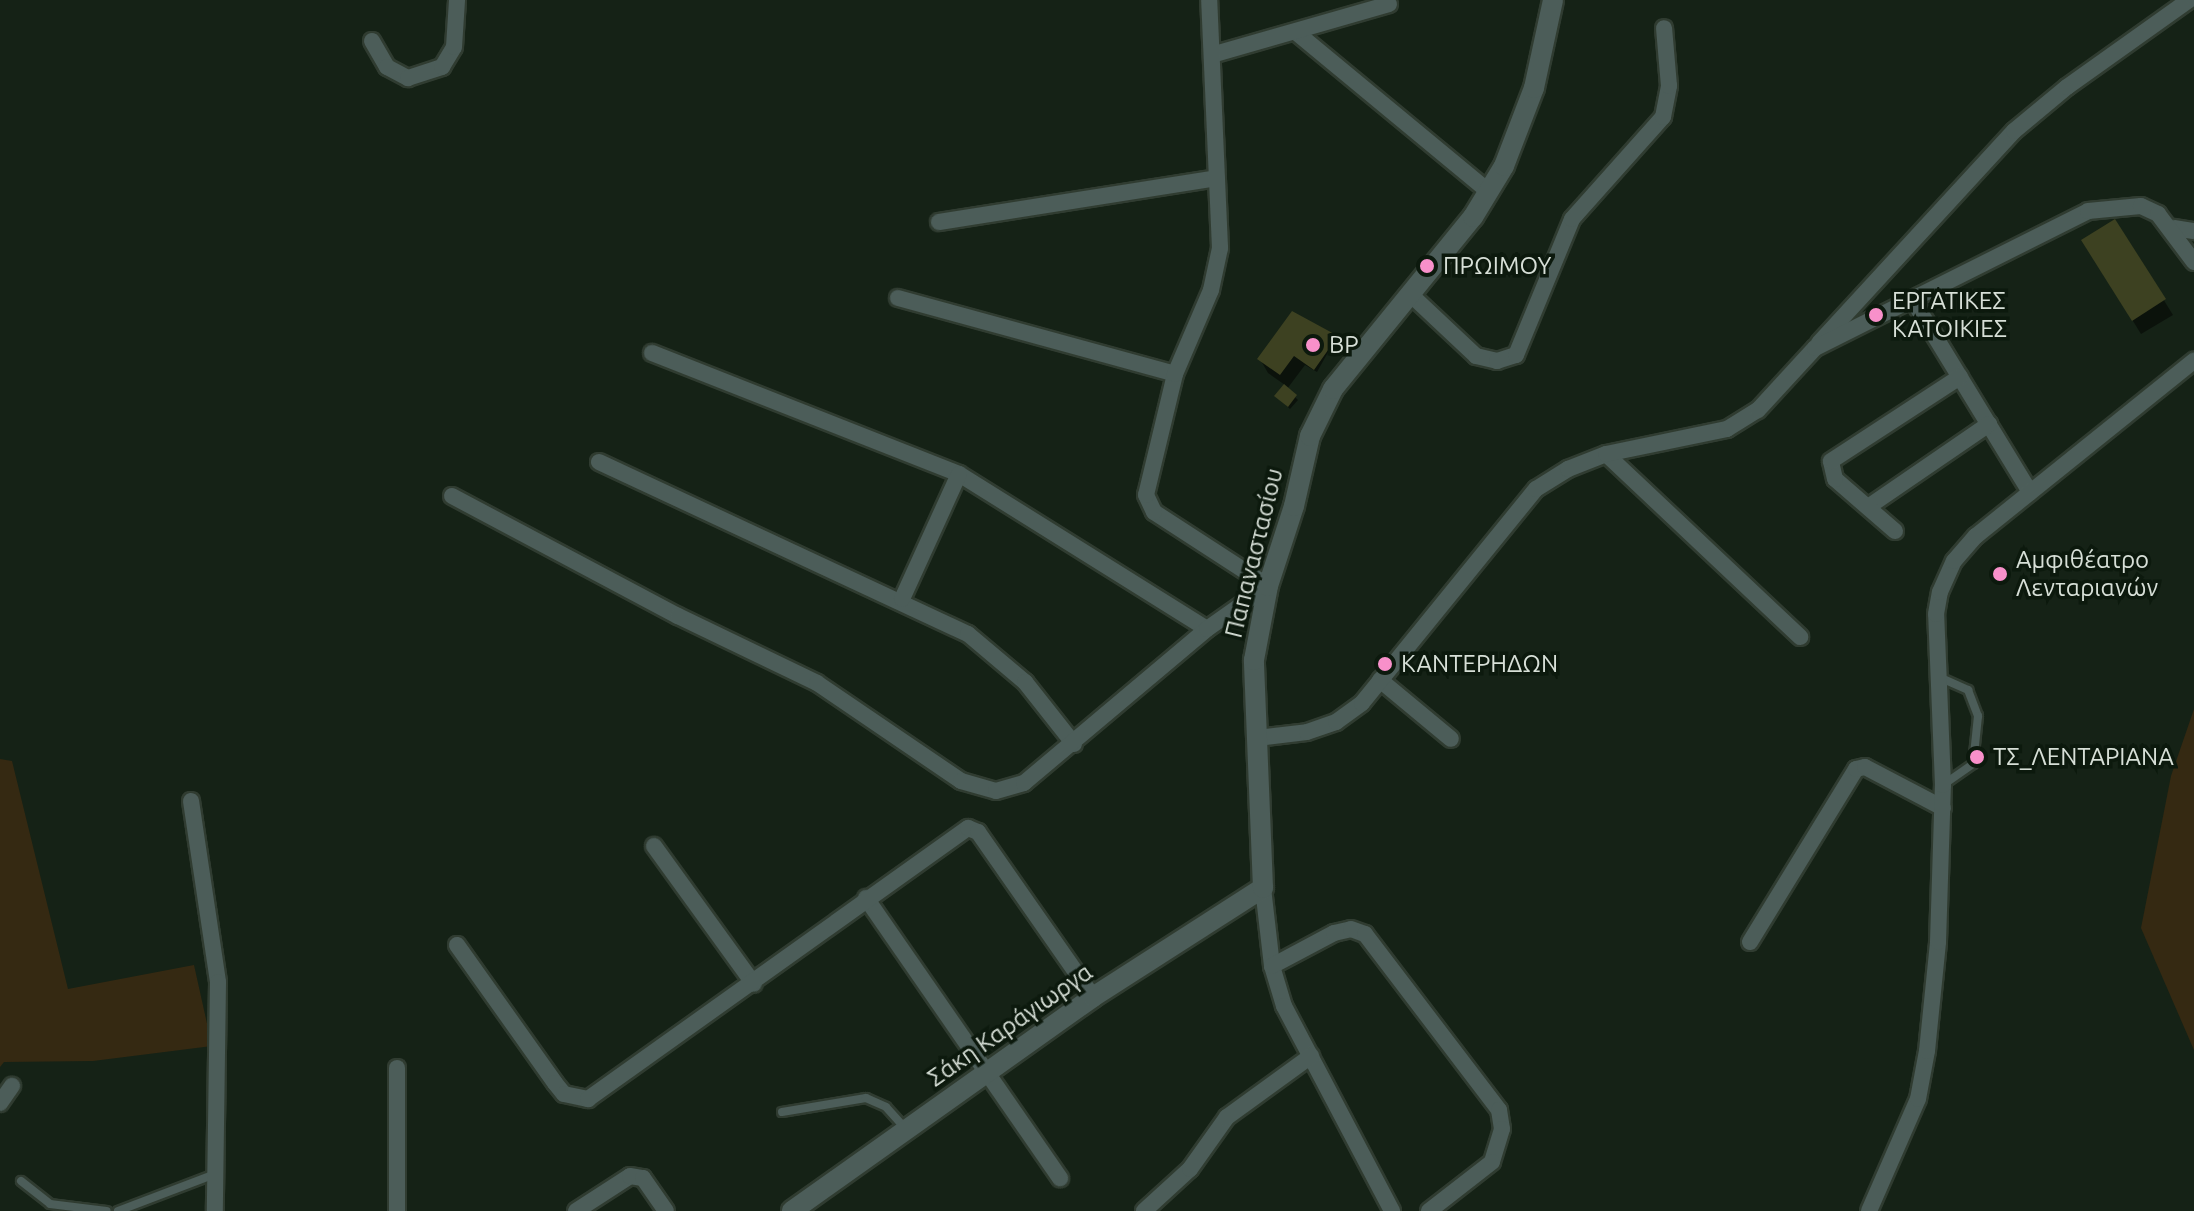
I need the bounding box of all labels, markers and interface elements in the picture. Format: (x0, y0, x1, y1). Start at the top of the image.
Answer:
place label: ΠΡΩΙΜΟΥ (1443, 252, 1551, 280)
marker: ΠΡΩΙΜΟΥ (1418, 257, 1436, 275)
place label: ΕΡΓΑΤΙΚΕΣ ΚΑΤΟΙΚΙΕΣ (1892, 287, 2007, 343)
marker: ΕΡΓΑΤΙΚΕΣ ΚΑΤΟΙΚΙΕΣ (1867, 306, 1885, 324)
place label: BP (1329, 331, 1359, 359)
marker: BP (1304, 336, 1322, 354)
street label: Παπαναστασίου (1219, 465, 1289, 641)
place label: Αμφιθέατρο Λενταριανών (2016, 546, 2158, 602)
marker: Αμφιθέατρο Λενταριανών (1991, 565, 2009, 583)
place label: ΚΑΝΤΕΡΗΔΩΝ (1401, 650, 1558, 678)
marker: ΚΑΝΤΕΡΗΔΩΝ (1376, 655, 1394, 673)
place label: ΤΣ_ΛΕΝΤΑΡΙΑΝΑ (1993, 743, 2174, 771)
marker: ΤΣ_ΛΕΝΤΑΡΙΑΝΑ (1968, 748, 1986, 766)
street label: Σάκη Καράγιωργα (922, 957, 1098, 1093)

